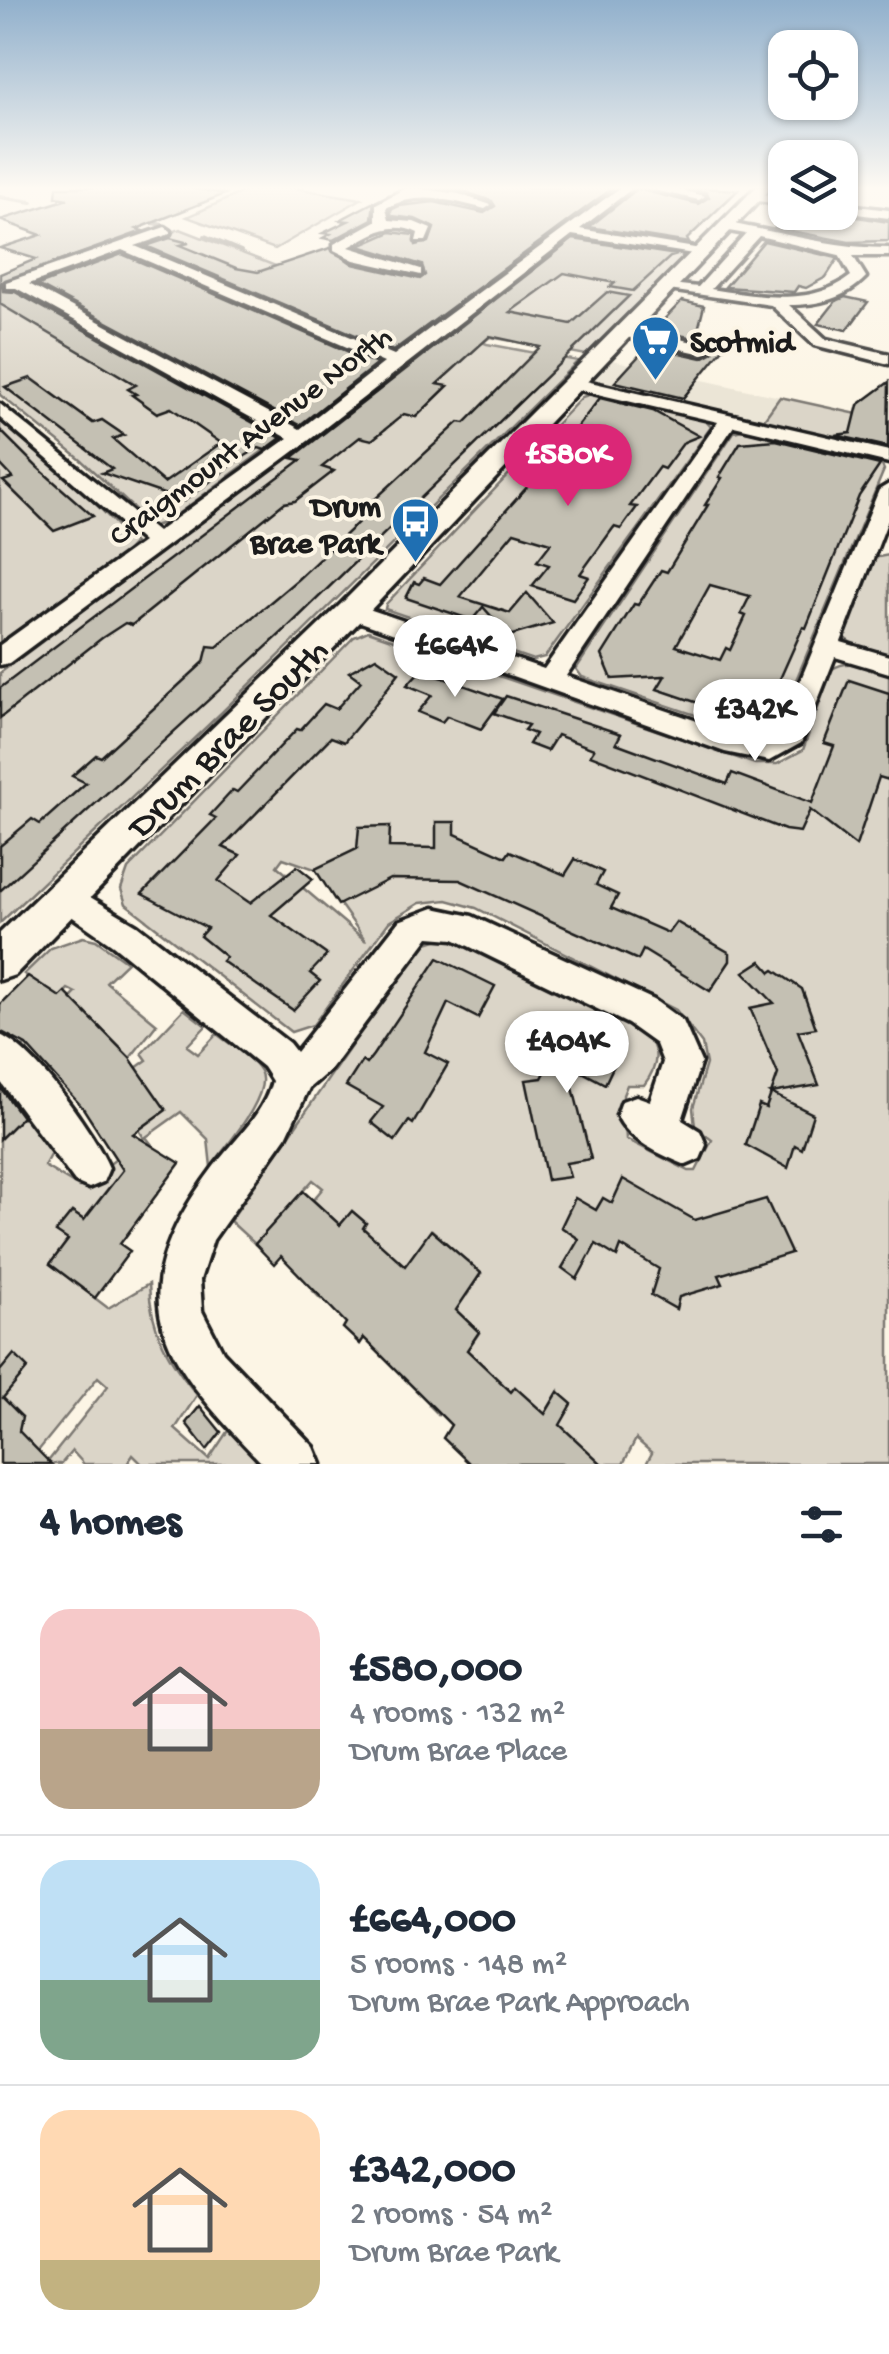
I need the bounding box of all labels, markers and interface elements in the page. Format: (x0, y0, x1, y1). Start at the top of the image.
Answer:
map controls (768, 30, 858, 230)
button: locate (768, 30, 858, 120)
button: layers (768, 140, 858, 230)
supermarket icon: Scotmid (629, 314, 681, 382)
street label: Craigmount Avenue North (103, 319, 401, 557)
place label: Scotmid (690, 326, 797, 364)
pin: £580K (498, 424, 638, 509)
text: £580K (526, 437, 610, 475)
place label: Drum Brae Park (249, 490, 385, 565)
bus stop icon: Drum Brae Park (390, 496, 442, 564)
pin: £664K (385, 615, 525, 700)
text: £664K (415, 628, 495, 666)
street label: Drum Brae South (119, 631, 340, 852)
pin: £342K (685, 679, 825, 764)
text: £342K (715, 692, 795, 730)
pin: £404K (497, 1011, 637, 1096)
text: £404K (527, 1024, 607, 1062)
icon: filters (794, 1497, 849, 1552)
text: 4 homes (40, 1500, 181, 1549)
text: £580,000 (350, 1647, 522, 1696)
icon: home (120, 1649, 240, 1769)
text: 4 rooms · 132 m² (350, 1696, 565, 1734)
text: Drum Brae Place (350, 1734, 567, 1772)
text: £664,000 (350, 1898, 516, 1947)
icon: home (120, 1900, 240, 2020)
text: 5 rooms · 148 m² (350, 1947, 567, 1985)
text: Drum Brae Park Approach (350, 1985, 690, 2023)
text: £342,000 (350, 2148, 516, 2197)
icon: home (120, 2150, 240, 2270)
text: 2 rooms · 54 m² (350, 2197, 552, 2235)
text: Drum Brae Park (350, 2235, 558, 2273)

